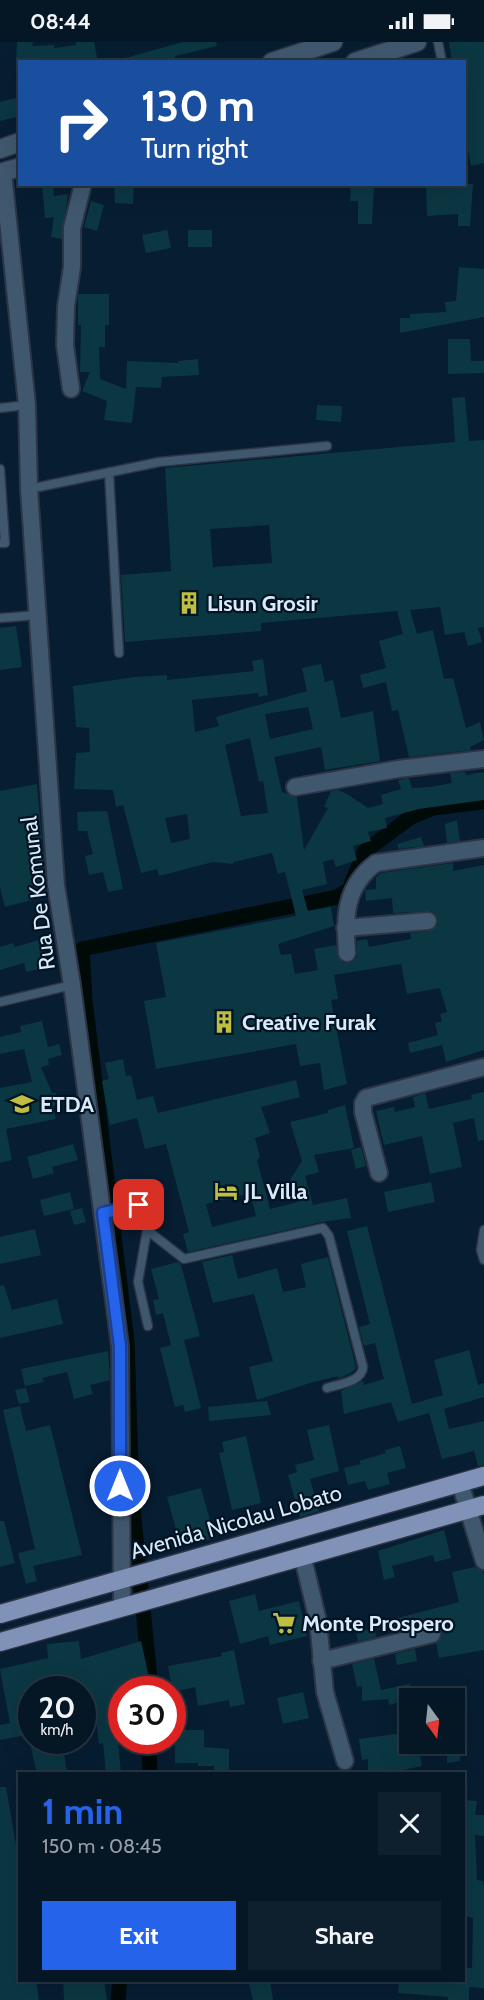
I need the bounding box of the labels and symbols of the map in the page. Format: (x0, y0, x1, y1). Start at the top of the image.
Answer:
building icon: Lisun Grosir (176, 590, 202, 616)
place label: Lisun Grosir (207, 590, 318, 617)
street label: Rua De Komunal (15, 814, 61, 971)
building icon: Creative Furak (211, 1009, 237, 1035)
place label: Creative Furak (242, 1009, 377, 1036)
school or university icon: ETDA (9, 1091, 35, 1117)
place label: ETDA (40, 1091, 94, 1118)
hotel icon: JL Villa (213, 1178, 239, 1204)
place label: JL Villa (243, 1178, 308, 1205)
pin (113, 1179, 164, 1230)
position arrow (88, 1454, 152, 1518)
street label: Avenida Nicolau Lobato (127, 1479, 345, 1565)
supermarket icon: Monte Prospero (271, 1610, 297, 1636)
place label: Monte Prospero (302, 1610, 454, 1637)
speed limit sign: 30 (108, 1676, 186, 1754)
north arrow (399, 1688, 465, 1754)

